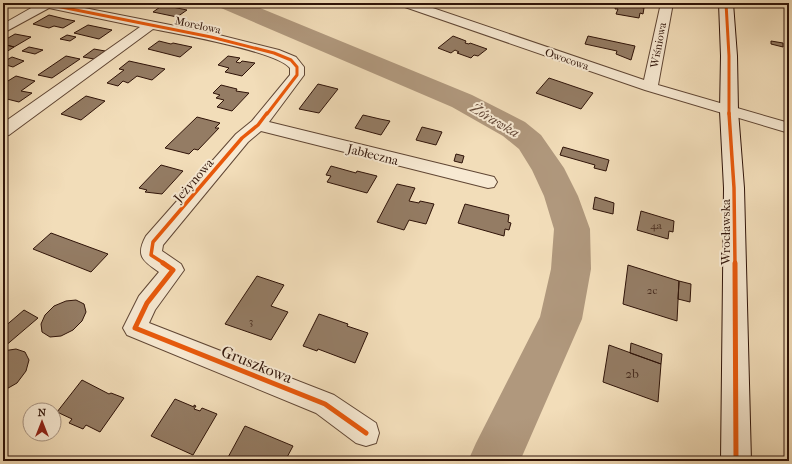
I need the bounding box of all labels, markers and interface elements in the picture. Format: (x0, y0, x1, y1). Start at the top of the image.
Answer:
street label: Morelowa (174, 14, 223, 37)
street label: Wiśniowa (648, 20, 669, 70)
street label: Owocowa (543, 46, 591, 73)
water label: Żórawka (466, 98, 523, 142)
street label: Jabłeczna (345, 141, 401, 168)
street label: Jeżynowa (170, 155, 217, 206)
street label: Wrocławska (718, 198, 733, 266)
house number: 4a (650, 219, 663, 232)
house number: 2c (647, 284, 657, 297)
house number: 3 (249, 315, 253, 328)
street label: Gruszkowa (218, 342, 296, 388)
house number: 2b (625, 366, 639, 381)
north arrow (22, 402, 62, 442)
text: N (38, 406, 47, 419)

